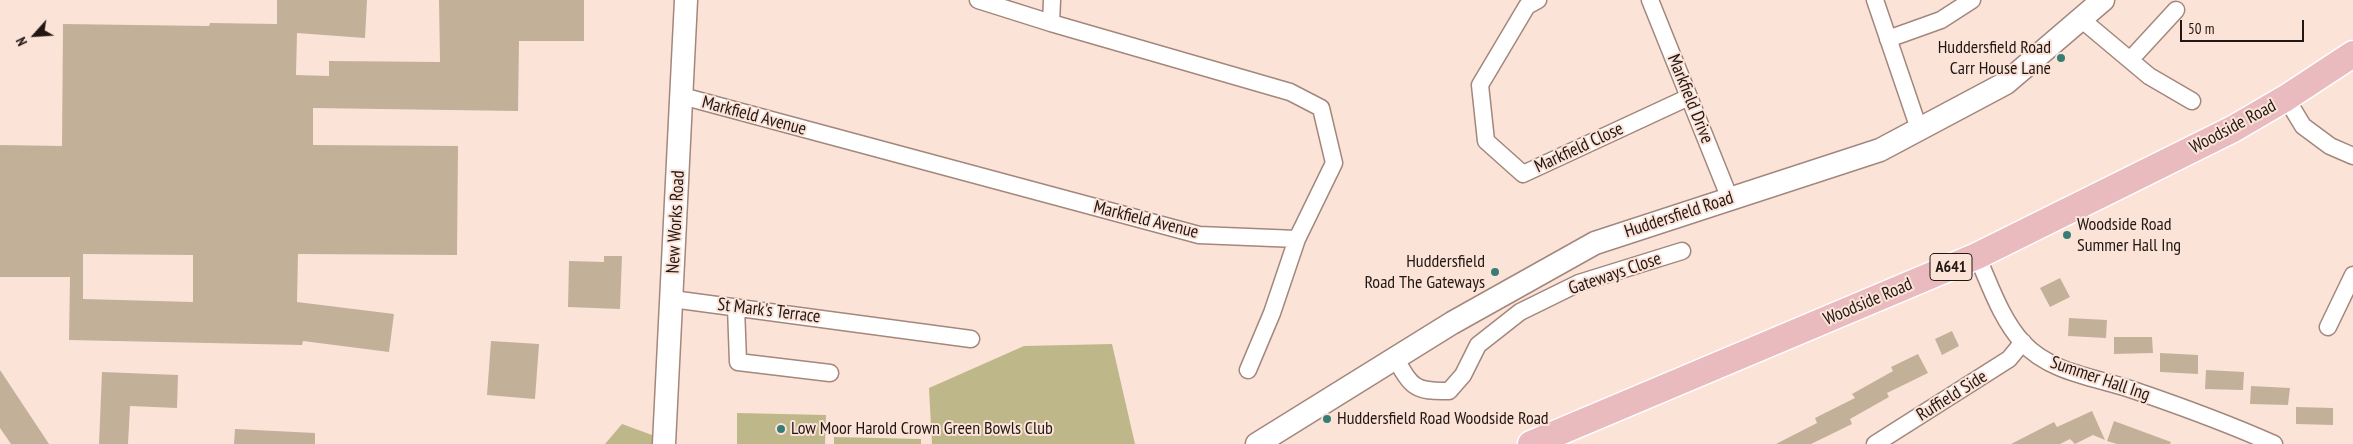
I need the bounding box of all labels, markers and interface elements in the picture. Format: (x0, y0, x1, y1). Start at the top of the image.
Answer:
north arrow (10, 10, 60, 60)
scale bar (2183, 10, 2307, 42)
text: 50 m (2188, 19, 2214, 38)
text: N (12, 34, 31, 49)
place label: Huddersfield Road Carr House Lane (1938, 37, 2051, 80)
street label: Markfield Drive (1662, 51, 1718, 147)
marker: Huddersfield Road Carr House Lane (2055, 52, 2067, 64)
street label: Markfield Avenue (699, 92, 809, 140)
street label: Woodside Road (2186, 95, 2280, 159)
street label: Markfield Close (1531, 118, 1627, 178)
street label: New Works Road (663, 170, 689, 274)
street label: Huddersfield Road (1622, 187, 1736, 243)
street label: Markfield Avenue (1091, 197, 1201, 243)
place label: Woodside Road Summer Hall Ing (2077, 214, 2181, 256)
marker: Woodside Road Summer Hall Ing (2061, 229, 2073, 241)
street label: Gateways Close (1566, 248, 1664, 300)
place label: Huddersfield Road The Gateways (1364, 251, 1485, 294)
road number: A641 (1930, 253, 1972, 280)
marker: Huddersfield Road The Gateways (1489, 266, 1501, 278)
street label: Woodside Road (1820, 274, 1916, 330)
street label: St Mark's Terrace (716, 294, 822, 328)
street label: Summer Hall Ing (2047, 352, 2153, 406)
street label: Ruffield Side (1913, 366, 1991, 426)
place label: Huddersfield Road Woodside Road (1337, 408, 1549, 430)
marker: Huddersfield Road Woodside Road (1321, 413, 1333, 425)
place label: Low Moor Harold Crown Green Bowls Club (791, 418, 1053, 440)
marker: Low Moor Harold Crown Green Bowls Club (775, 423, 787, 435)

